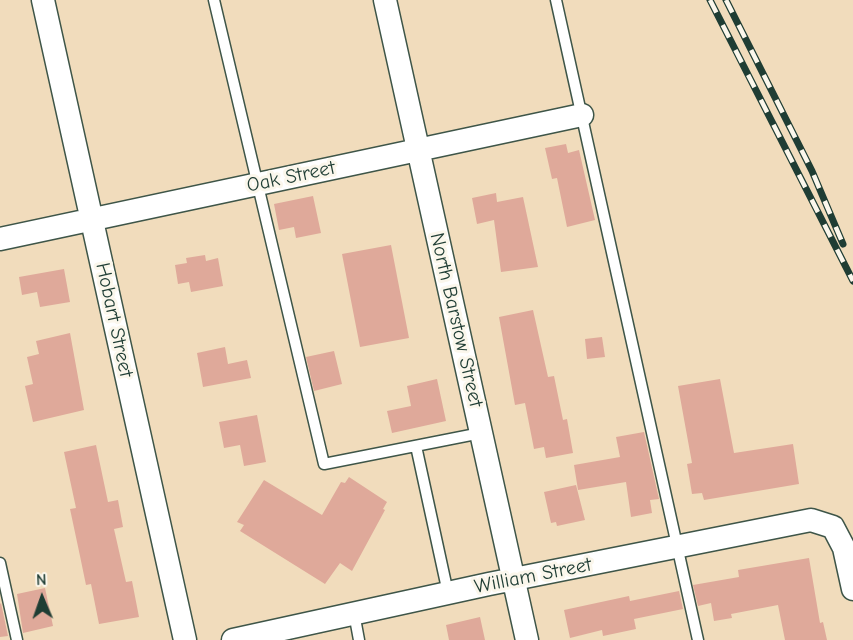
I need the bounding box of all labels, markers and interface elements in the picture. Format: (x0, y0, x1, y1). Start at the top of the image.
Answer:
street label: Oak Street (245, 156, 337, 198)
street label: North Barstow Street (424, 231, 488, 409)
street label: Hobart Street (90, 261, 138, 379)
street label: William Street (472, 553, 594, 599)
north arrow (12, 568, 72, 628)
text: N (36, 571, 47, 589)

